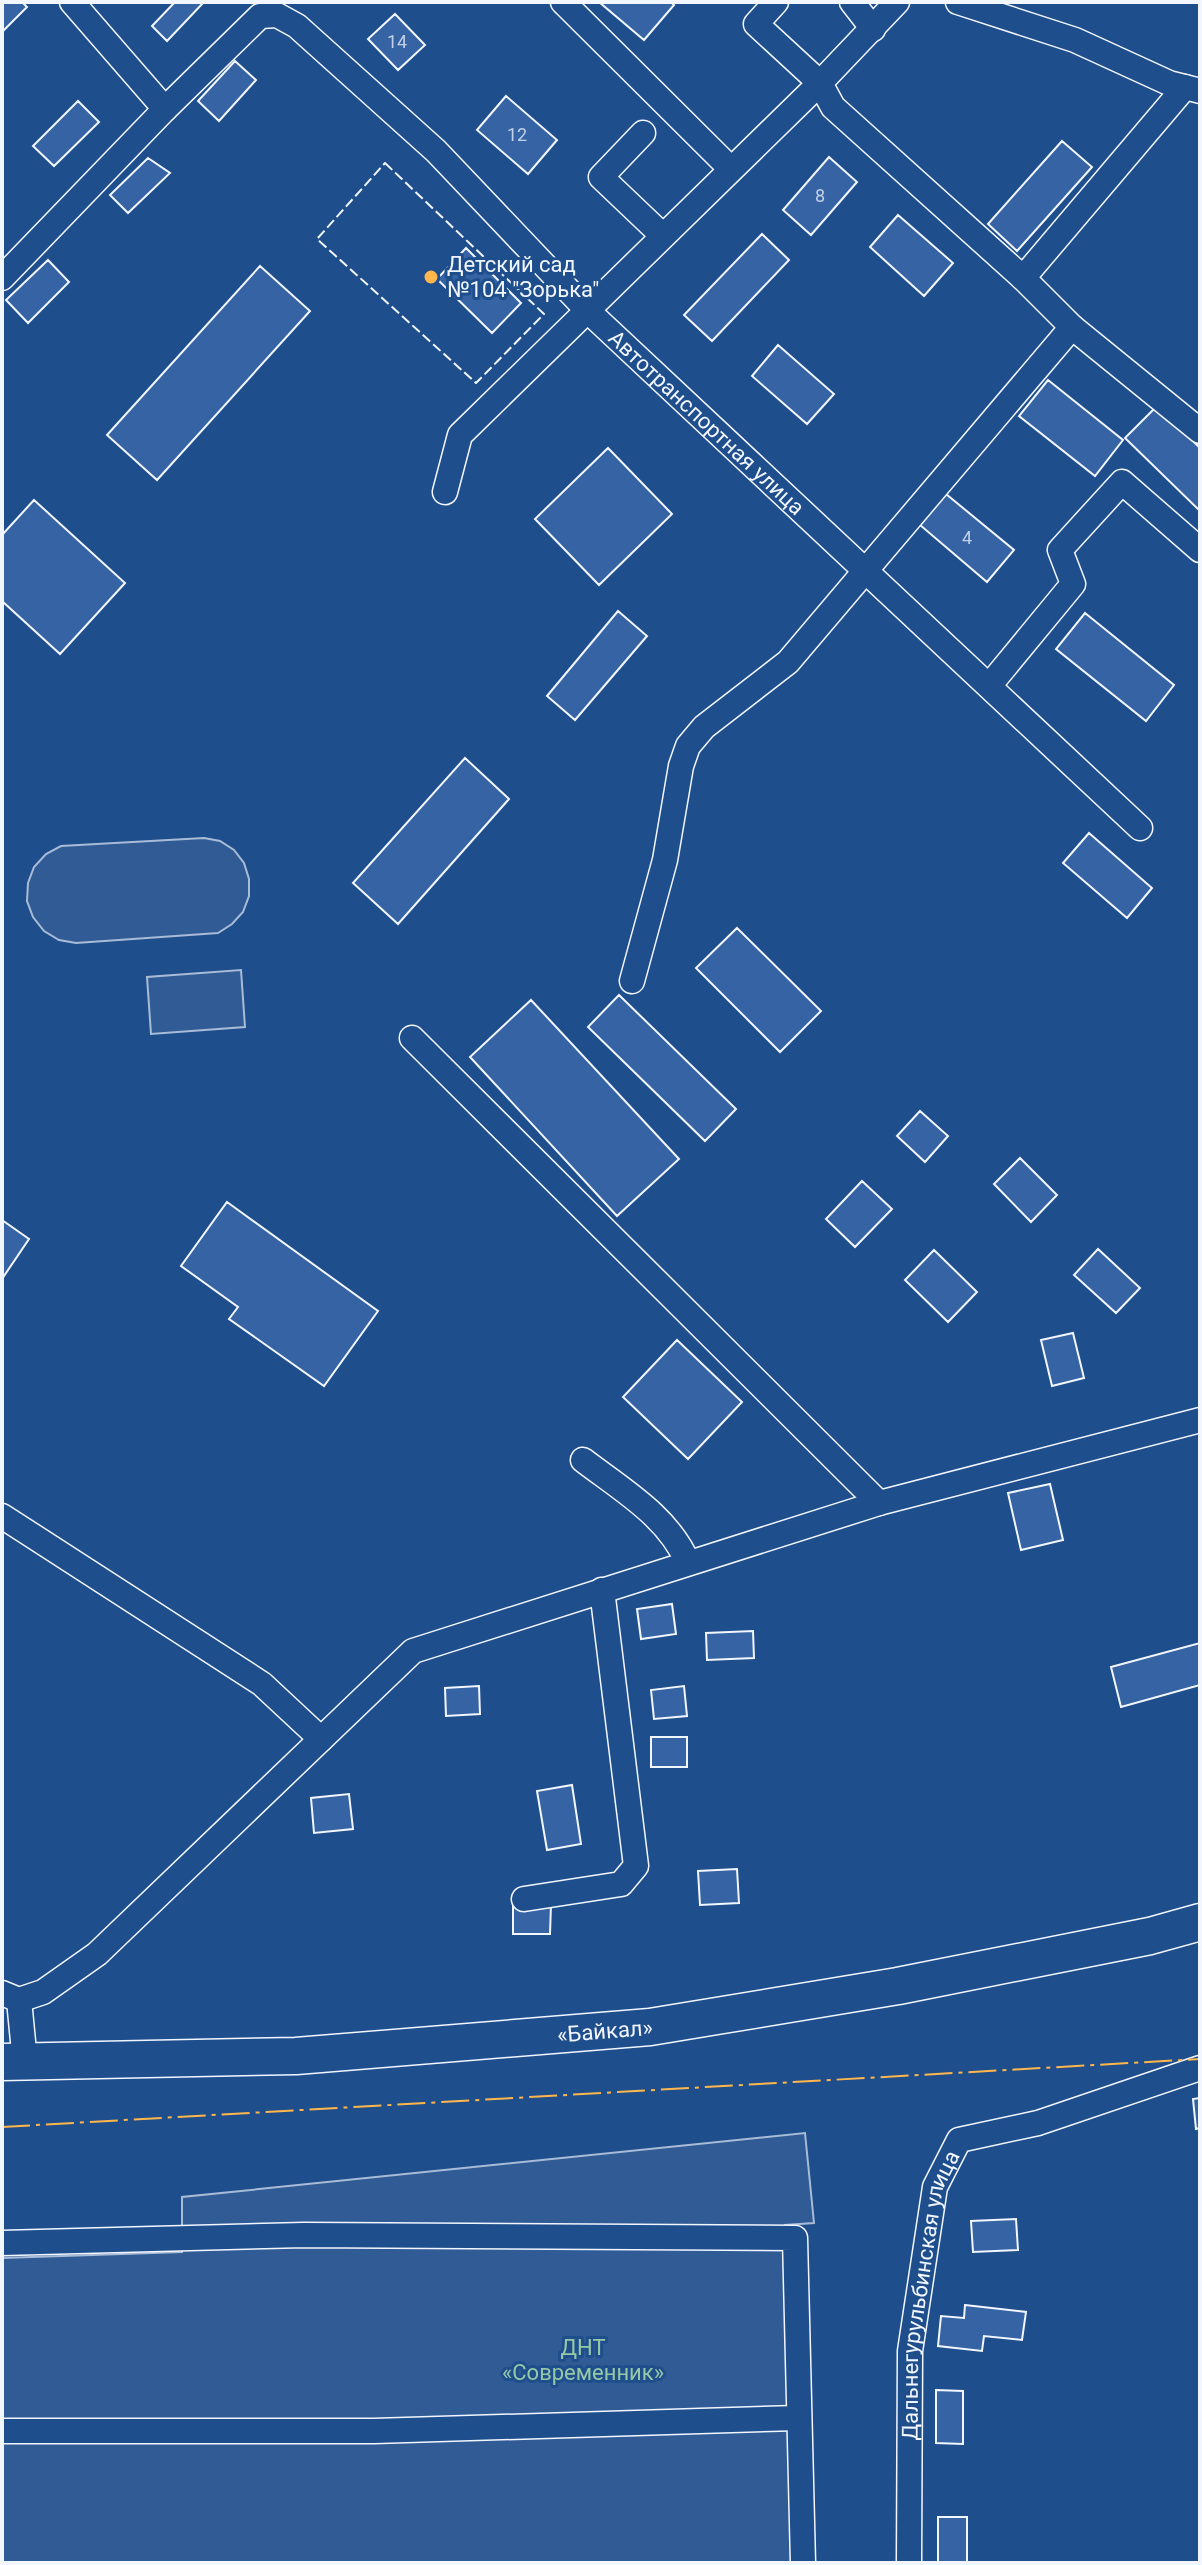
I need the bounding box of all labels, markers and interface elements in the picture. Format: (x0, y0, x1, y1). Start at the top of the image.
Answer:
house number: 14 (387, 31, 407, 52)
house number: 12 (507, 124, 527, 145)
house number: 8 (815, 185, 825, 206)
place label: Детский сад №104 "Зорька" (447, 252, 599, 302)
marker: Детский сад №104 "Зорька" (422, 268, 440, 286)
street label: Автотранспортная улица (604, 325, 809, 520)
house number: 4 (962, 527, 972, 548)
street label: «Байкал» (556, 2015, 654, 2048)
street label: Дальнегурульбинская улица (898, 2146, 965, 2440)
park label: ДНТ «Современник» (502, 2335, 664, 2385)

